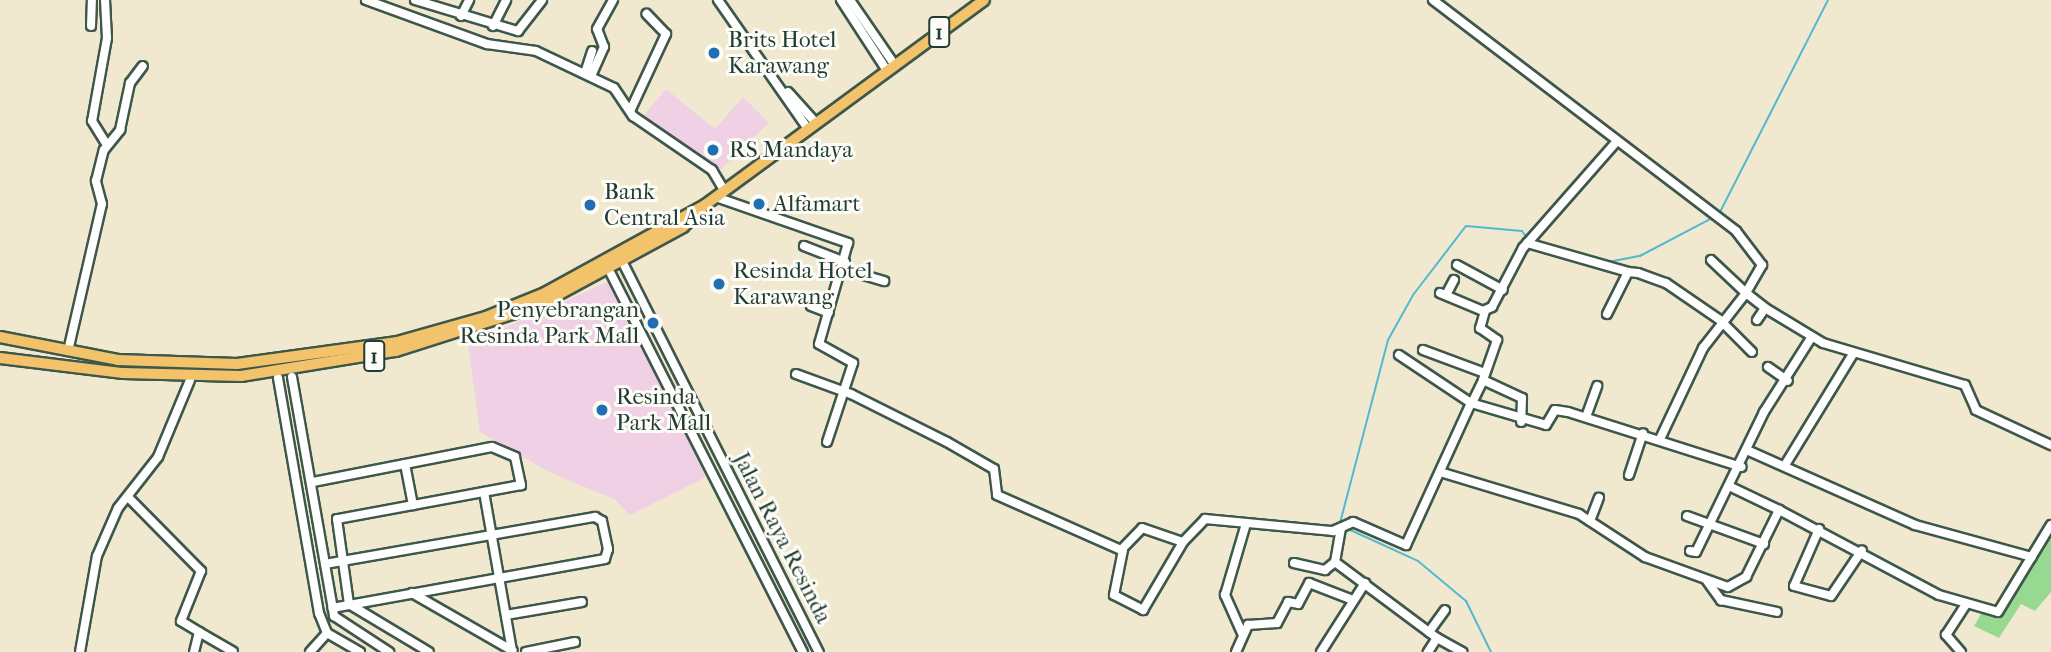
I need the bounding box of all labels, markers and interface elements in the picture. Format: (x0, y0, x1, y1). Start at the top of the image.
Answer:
road number: 1 (927, 14, 951, 50)
place label: Brits Hotel Karawang (728, 26, 836, 80)
marker: Brits Hotel Karawang (706, 45, 722, 61)
place label: RS Mandaya (729, 136, 853, 164)
marker: RS Mandaya (703, 140, 723, 160)
place label: Bank Central Asia (604, 178, 725, 232)
place label: Alfamart (773, 190, 860, 218)
marker: Alfamart (751, 196, 767, 212)
marker: Bank Central Asia (582, 197, 598, 213)
place label: Resinda Hotel Karawang (733, 257, 873, 311)
marker: Resinda Hotel Karawang (711, 276, 727, 292)
place label: Penyebrangan Resinda Park Mall (460, 296, 639, 350)
marker: Penyebrangan Resinda Park Mall (645, 315, 661, 331)
road number: 1 (362, 338, 386, 374)
place label: Resinda Park Mall (616, 383, 711, 437)
marker: Resinda Park Mall (594, 402, 610, 418)
street label: Jalan Raya Resinda (727, 448, 837, 628)

